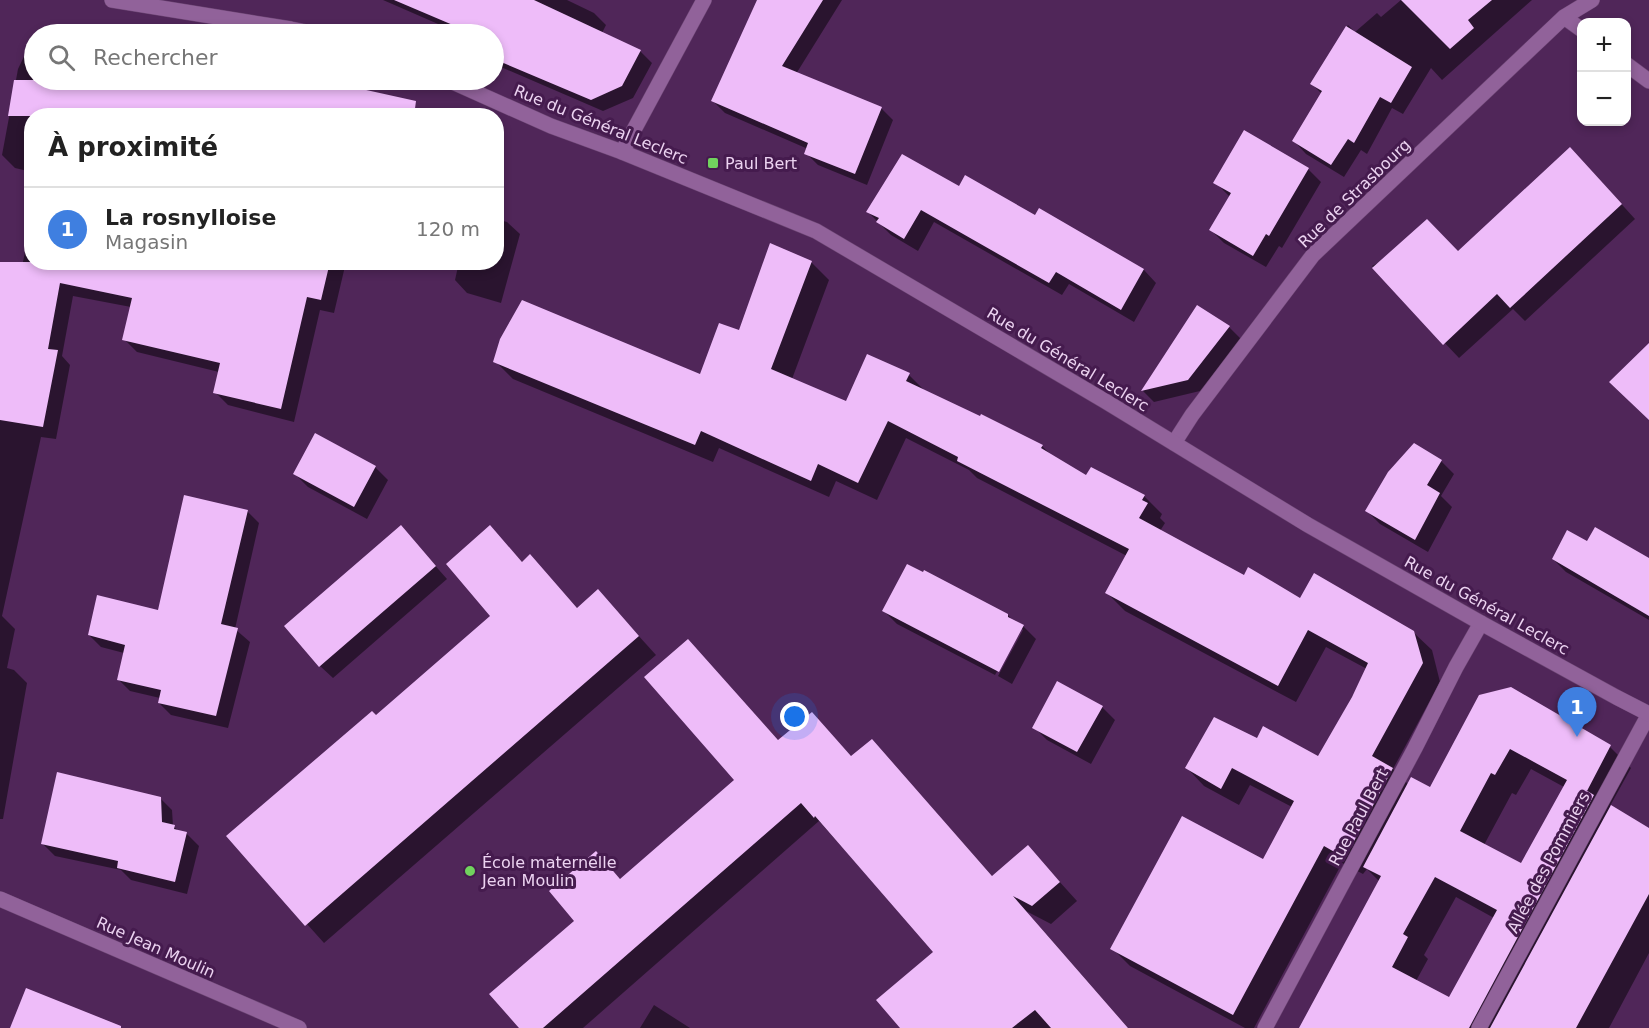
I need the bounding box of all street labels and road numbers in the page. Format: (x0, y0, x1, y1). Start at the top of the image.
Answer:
street label: Rue du Général Leclerc (511, 81, 690, 168)
street label: Rue de Strasbourg (1294, 135, 1414, 252)
street label: Rue du Général Leclerc (983, 303, 1152, 415)
street label: Rue du Général Leclerc (1401, 552, 1573, 659)
street label: Rue Paul Bert (1325, 765, 1392, 869)
street label: Allée des Pommiers (1503, 788, 1594, 936)
street label: Rue Jean Moulin (94, 913, 218, 982)

